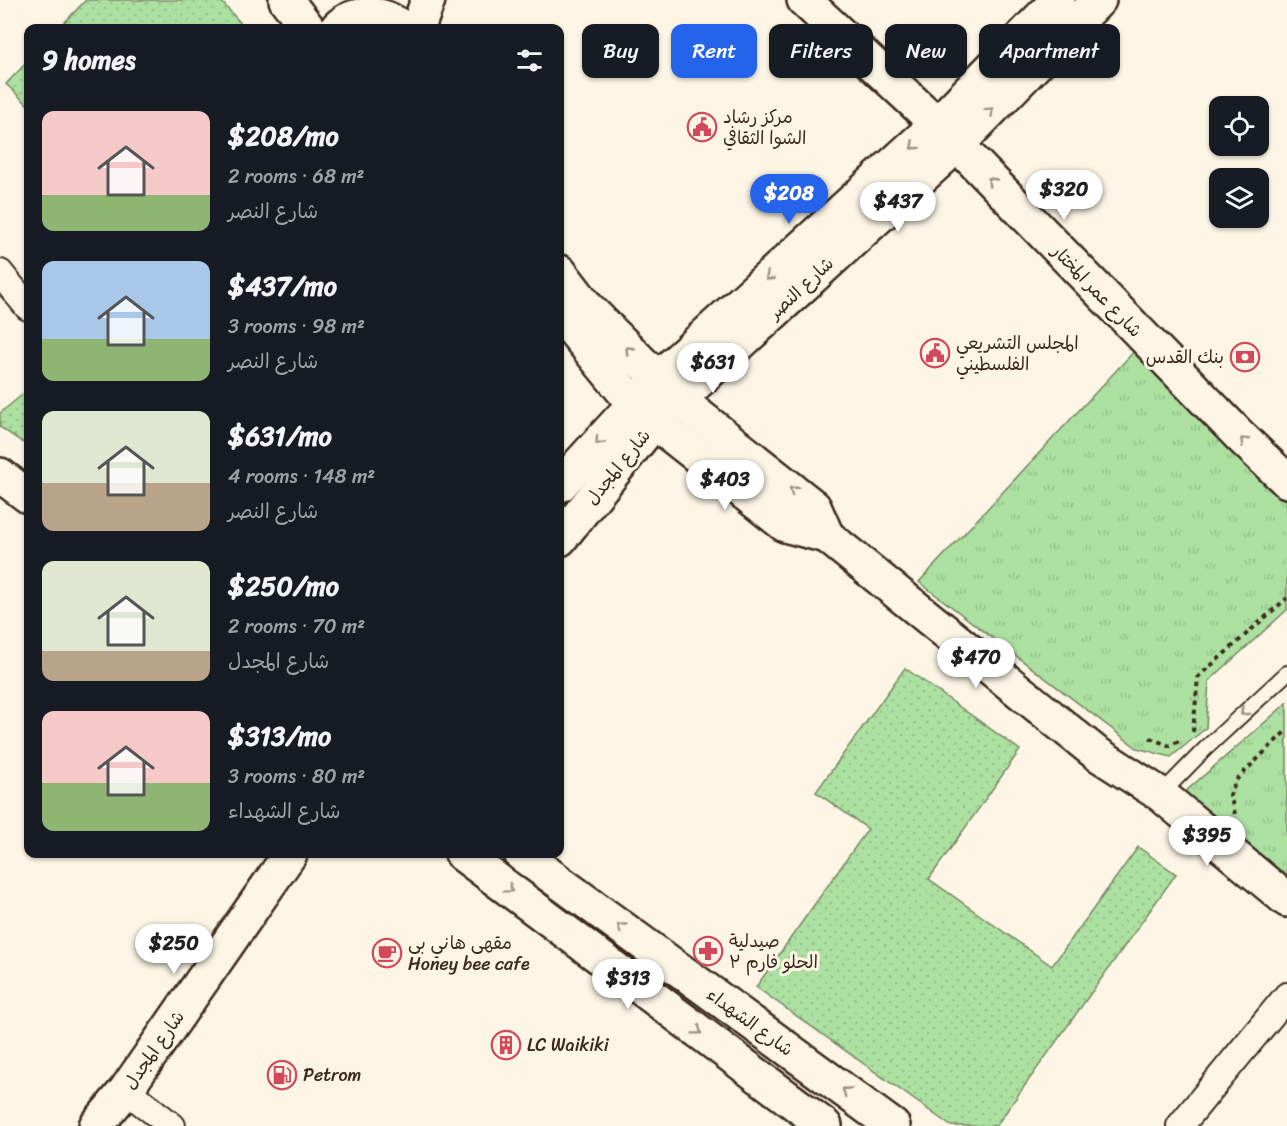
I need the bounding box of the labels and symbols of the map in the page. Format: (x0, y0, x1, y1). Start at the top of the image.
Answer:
place label: مركز رشاد الشوا الثقافي (723, 101, 806, 154)
one-way arrow (982, 108, 993, 119)
public building icon: مركز رشاد الشوا الثقافي (686, 111, 718, 143)
one-way arrow (910, 139, 920, 150)
pin: $320 (1028, 170, 1100, 221)
pin: $208 (753, 174, 825, 225)
one-way arrow (987, 178, 998, 189)
pin: $437 (862, 182, 934, 233)
street label: شارع عمر المختار (1042, 235, 1150, 345)
street label: شارع النصر (759, 249, 842, 329)
one-way arrow (765, 270, 776, 281)
place label: المجلس التشريعي الفلسطيني (956, 327, 1079, 380)
public building icon: المجلس التشريعي الفلسطيني (919, 337, 951, 369)
place label: بنك القدس (1146, 341, 1224, 373)
bank icon: بنك القدس (1229, 341, 1261, 373)
pin: $631 (677, 343, 749, 394)
one-way arrow (625, 346, 636, 357)
street label: شارع المجدل (577, 422, 659, 512)
one-way arrow (595, 435, 606, 445)
one-way arrow (1241, 437, 1251, 448)
pin: $403 (689, 460, 761, 511)
one-way arrow (788, 487, 799, 498)
pin: $470 (940, 638, 1012, 689)
one-way arrow (1240, 705, 1251, 716)
pin: $395 (1171, 816, 1243, 867)
one-way arrow (502, 881, 513, 892)
one-way arrow (616, 923, 627, 934)
pin: $250 (138, 924, 210, 975)
place label: صيدلية الحلو فارم ٣ (729, 925, 818, 978)
place label: مقهى هاني بي Honey bee cafe (408, 927, 530, 980)
pharmacy icon: صيدلية الحلو فارم ٣ (692, 935, 724, 967)
cafe icon: مقهى هاني بي Honey bee cafe (371, 937, 403, 969)
pin: $313 (592, 959, 664, 1010)
street label: شارع الشهداء (700, 979, 800, 1065)
street label: شارع المجدل (115, 1004, 193, 1096)
one-way arrow (692, 1024, 703, 1035)
building icon: LC Waikiki (490, 1029, 522, 1061)
place label: LC Waikiki (527, 1029, 610, 1061)
fuel station icon: Petrom (266, 1059, 298, 1091)
place label: Petrom (303, 1059, 362, 1091)
one-way arrow (841, 1088, 852, 1099)

